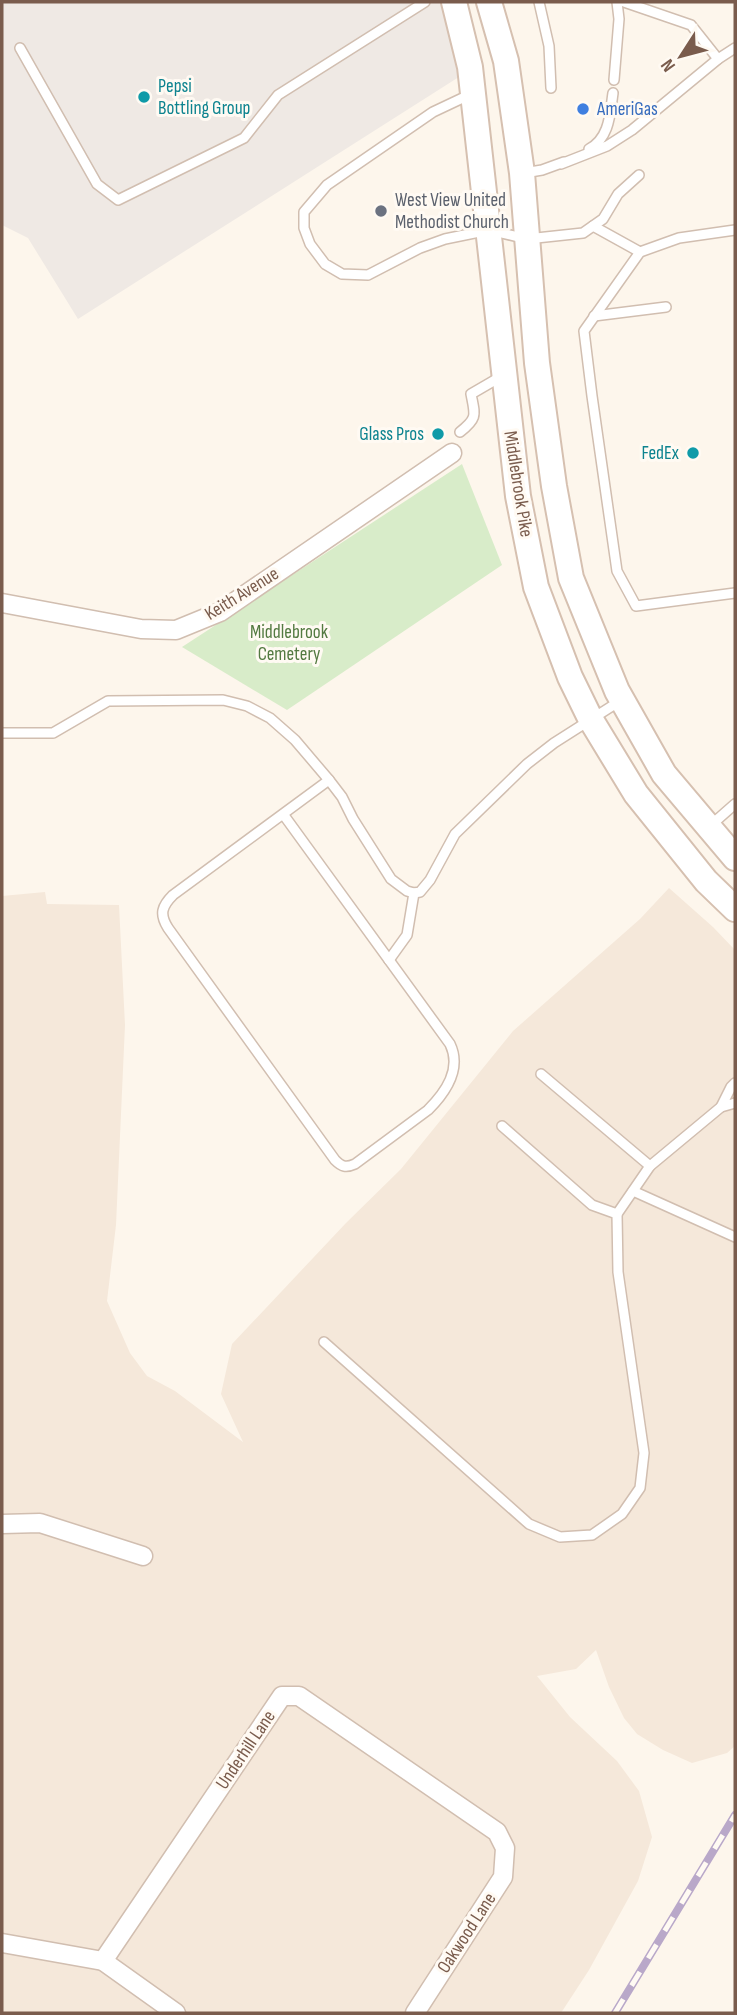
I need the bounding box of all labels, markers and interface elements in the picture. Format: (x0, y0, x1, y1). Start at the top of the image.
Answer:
north arrow (646, 21, 716, 91)
text: N (656, 54, 681, 76)
place label: Pepsi Bottling Group (158, 75, 250, 120)
marker: Pepsi Bottling Group (136, 89, 152, 105)
place label: AmeriGas (596, 98, 658, 121)
marker: AmeriGas (575, 101, 591, 117)
place label: West View United Methodist Church (395, 189, 509, 234)
marker: West View United Methodist Church (373, 203, 389, 219)
place label: Glass Pros (359, 423, 424, 446)
marker: Glass Pros (430, 426, 446, 442)
street label: Middlebrook Pike (498, 429, 538, 539)
place label: FedEx (642, 442, 679, 465)
marker: FedEx (685, 445, 701, 461)
street label: Keith Avenue (201, 562, 283, 626)
park label: Middlebrook Cemetery (250, 621, 329, 666)
street label: Underhill Lane (211, 1706, 281, 1794)
street label: Oakwood Lane (433, 1888, 501, 1978)

